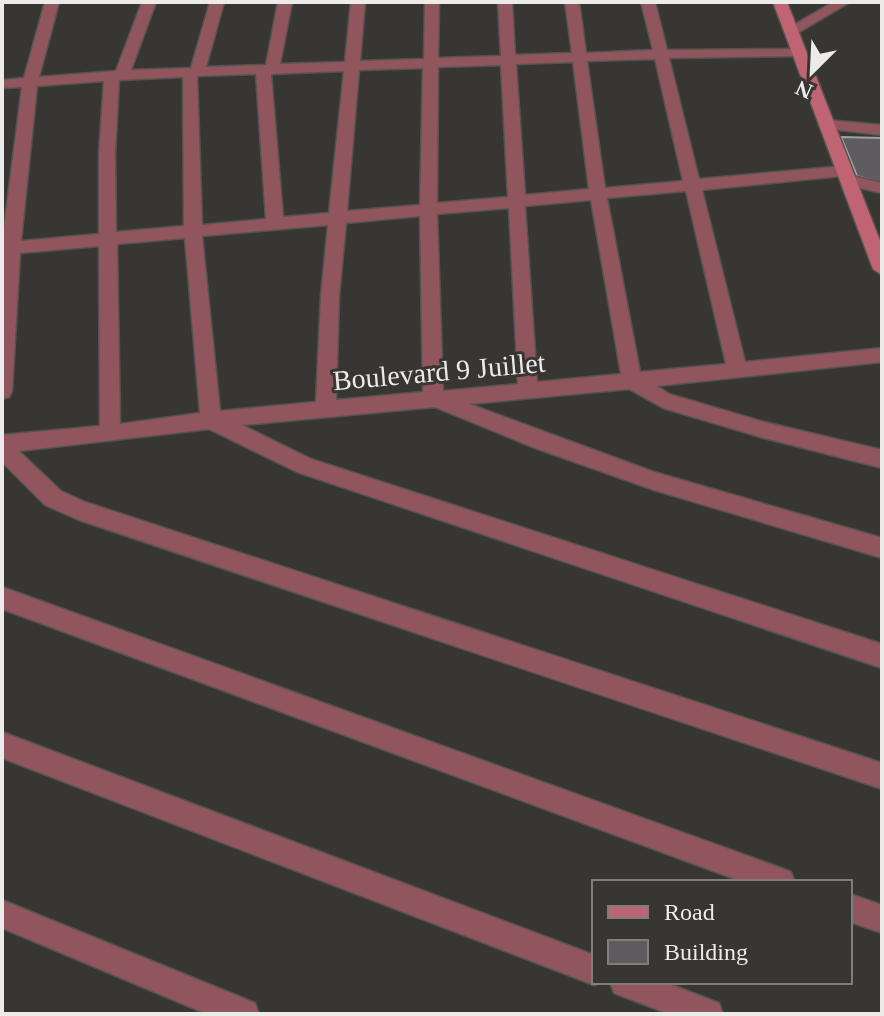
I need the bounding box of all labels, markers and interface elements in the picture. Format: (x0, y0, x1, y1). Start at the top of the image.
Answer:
north arrow (772, 32, 852, 112)
text: N (792, 75, 816, 104)
street label: Boulevard 9 Juillet (332, 347, 547, 396)
legend (592, 880, 852, 984)
text: Road (664, 899, 715, 925)
text: Building (664, 939, 748, 965)

